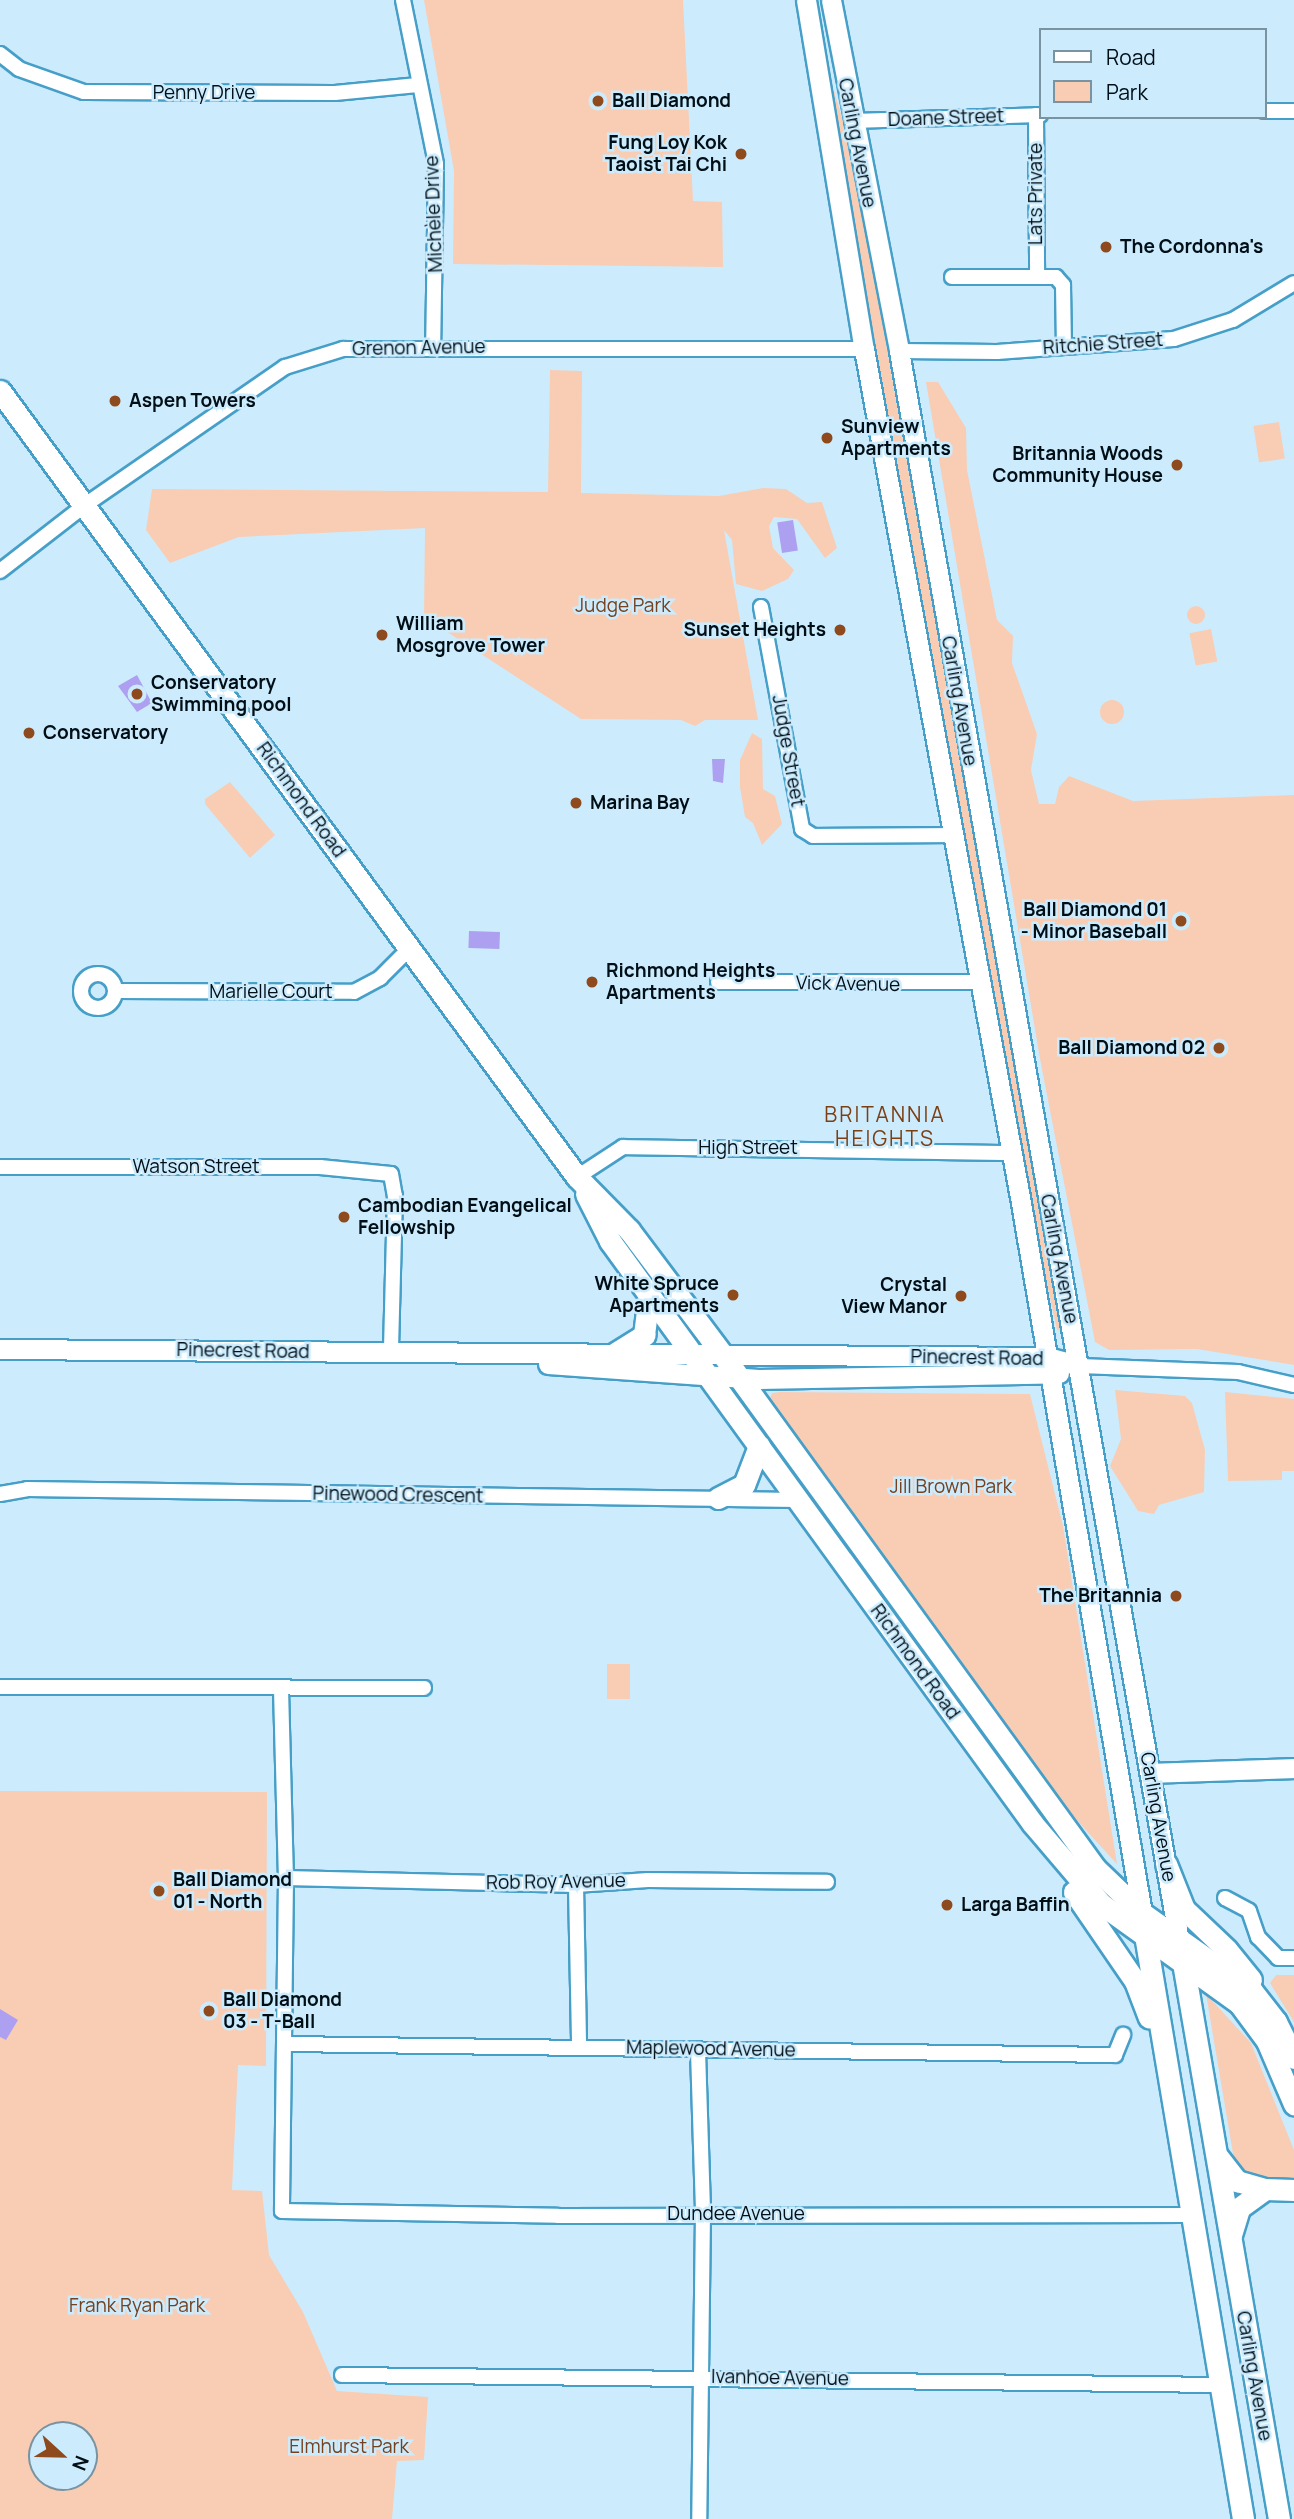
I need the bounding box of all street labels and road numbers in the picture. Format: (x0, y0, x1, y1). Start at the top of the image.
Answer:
street label: Carling Avenue (833, 76, 881, 210)
street label: Penny Drive (153, 82, 255, 104)
street label: Doane Street (887, 105, 1005, 131)
street label: Lats Private (1025, 143, 1047, 245)
street label: Michèle Drive (421, 155, 447, 273)
street label: Ritchie Street (1042, 328, 1164, 360)
street label: Grenon Avenue (352, 335, 486, 361)
street label: Carling Avenue (936, 634, 982, 768)
street label: Judge Street (767, 693, 809, 809)
street label: Richmond Road (252, 738, 350, 862)
street label: Vick Avenue (796, 972, 900, 996)
street label: Marielle Court (209, 981, 333, 1003)
street label: High Street (698, 1137, 798, 1159)
street label: Watson Street (132, 1156, 260, 1178)
street label: Carling Avenue (1035, 1192, 1083, 1326)
street label: Pinecrest Road (176, 1338, 310, 1364)
street label: Pinecrest Road (910, 1345, 1044, 1371)
street label: Pinewood Crescent (312, 1482, 484, 1508)
street label: Richmond Road (866, 1600, 964, 1724)
street label: Carling Avenue (1135, 1750, 1181, 1884)
street label: Rob Roy Avenue (486, 1869, 626, 1895)
street label: Maplewood Avenue (626, 2036, 796, 2062)
street label: Dundee Avenue (667, 2203, 805, 2225)
street label: Carling Avenue (1231, 2309, 1277, 2443)
street label: Ivanhoe Avenue (711, 2365, 849, 2391)

